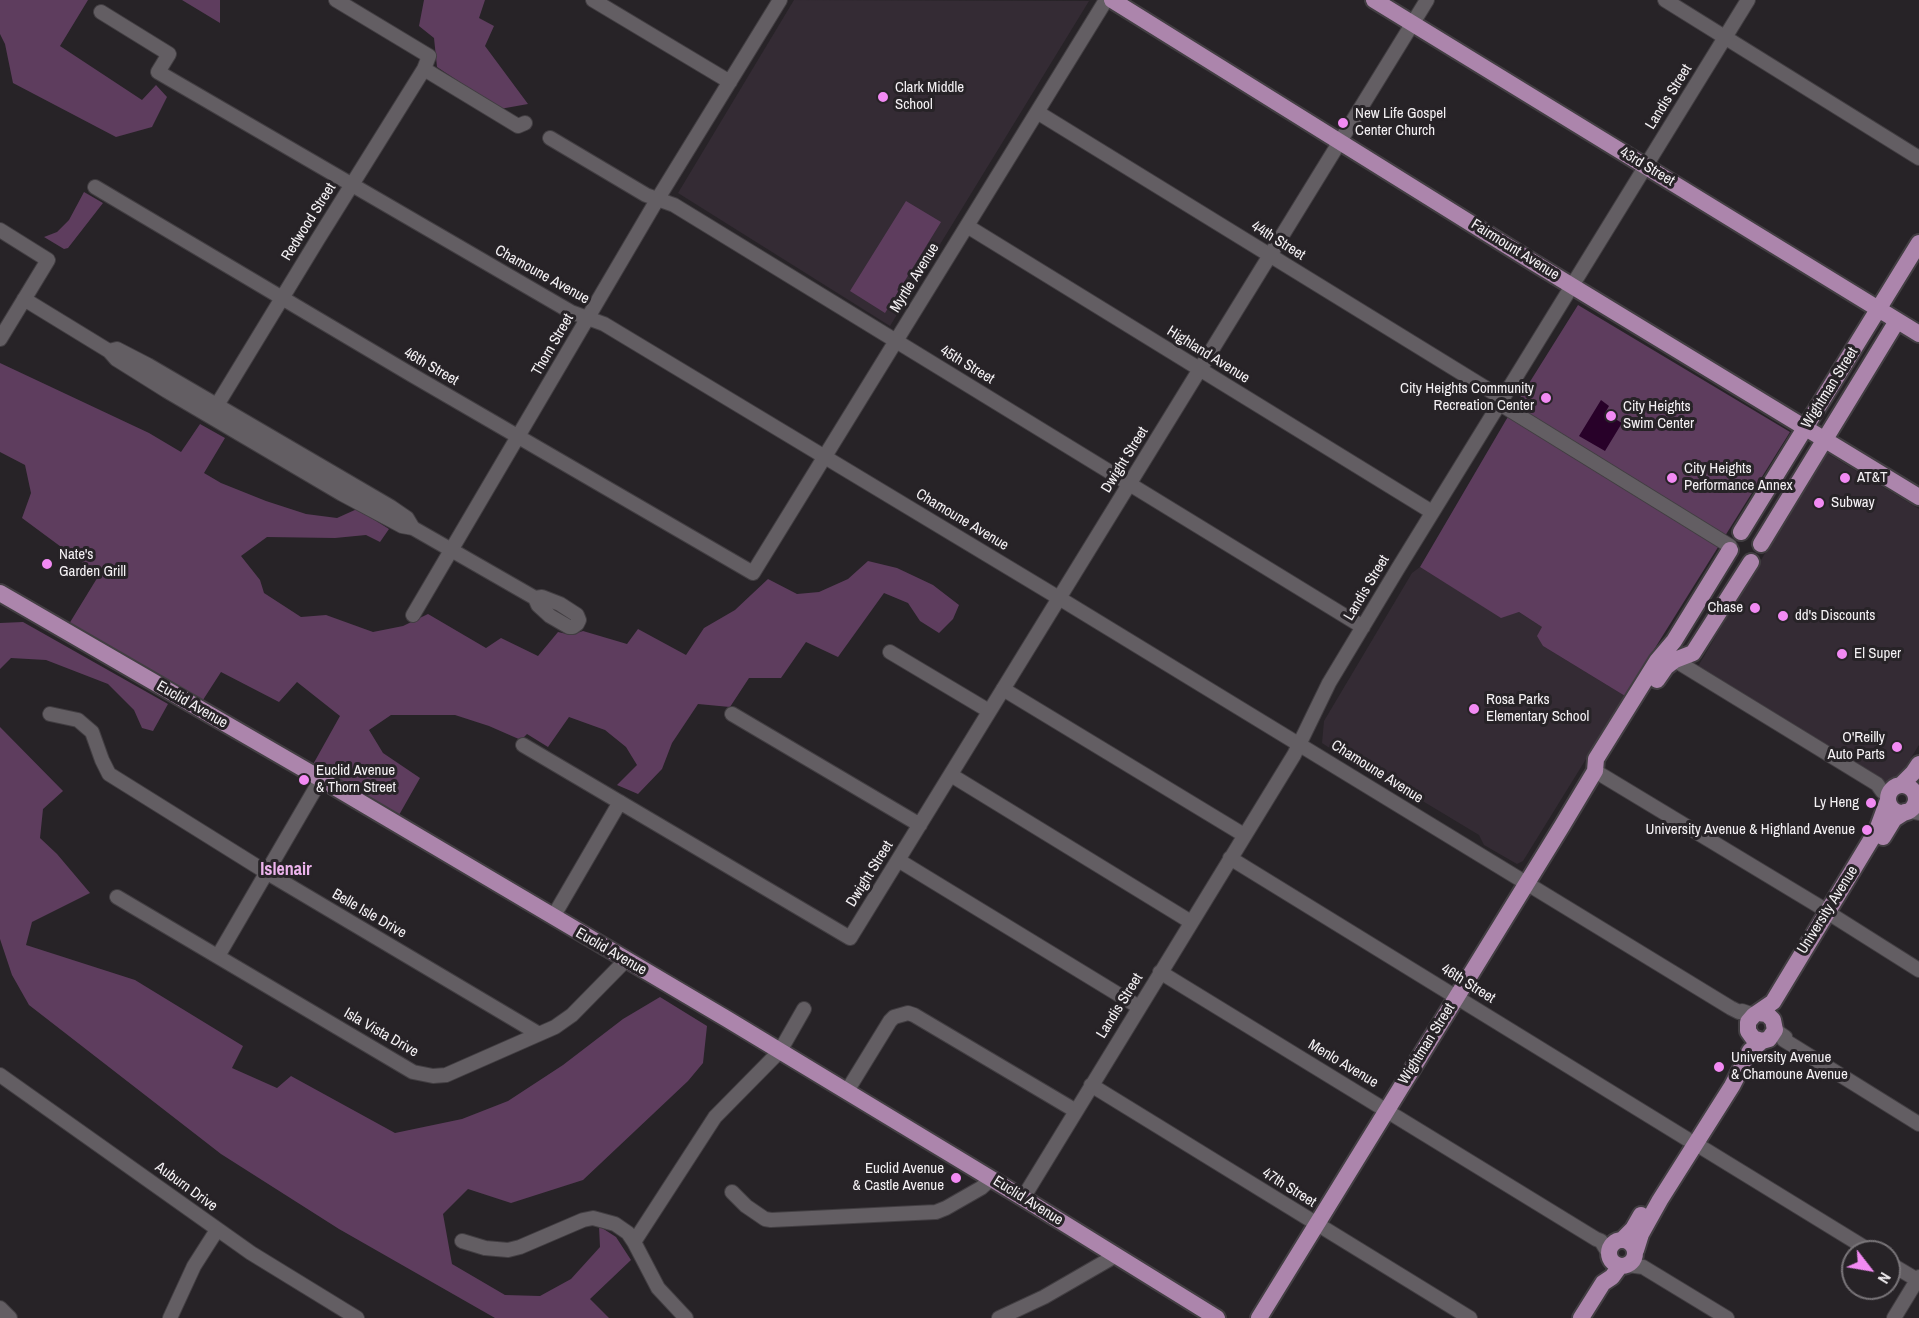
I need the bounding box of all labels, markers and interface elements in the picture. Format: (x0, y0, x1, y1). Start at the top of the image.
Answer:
street label: Landis Street (1642, 61, 1696, 133)
place label: Clark Middle School (895, 79, 964, 114)
marker: Clark Middle School (876, 90, 890, 104)
place label: New Life Gospel Center Church (1355, 105, 1446, 140)
marker: New Life Gospel Center Church (1336, 116, 1350, 130)
street label: 43rd Street (1616, 144, 1678, 190)
street label: Redwood Street (278, 180, 340, 264)
street label: Fairmount Avenue (1468, 216, 1562, 284)
street label: 44th Street (1248, 217, 1308, 265)
street label: Myrtle Avenue (887, 240, 943, 316)
street label: Chamoune Avenue (492, 242, 592, 308)
street label: Thorn Street (528, 311, 578, 379)
street label: Highland Avenue (1163, 322, 1253, 388)
street label: 45th Street (937, 342, 997, 388)
street label: 46th Street (400, 344, 462, 390)
street label: Wightman Street (1798, 344, 1862, 432)
place label: City Heights Community Recreation Center (1400, 380, 1534, 415)
marker: City Heights Community Recreation Center (1539, 391, 1553, 405)
place label: City Heights Swim Center (1623, 398, 1694, 433)
marker: City Heights Swim Center (1604, 409, 1618, 423)
street label: Dwight Street (1098, 424, 1152, 496)
place label: City Heights Performance Annex (1684, 460, 1793, 495)
place label: AT&T (1857, 469, 1888, 487)
marker: City Heights Performance Annex (1665, 471, 1679, 485)
marker: AT&T (1838, 471, 1852, 485)
street label: Chamoune Avenue (912, 485, 1012, 555)
place label: Subway (1831, 494, 1875, 512)
marker: Subway (1812, 496, 1826, 510)
place label: Nate's Garden Grill (59, 546, 126, 581)
street label: Landis Street (1340, 552, 1394, 624)
marker: Nate's Garden Grill (40, 557, 54, 571)
place label: Chase (1707, 599, 1743, 617)
marker: Chase (1748, 601, 1762, 615)
place label: dd's Discounts (1795, 607, 1875, 625)
marker: dd's Discounts (1776, 609, 1790, 623)
place label: El Super (1854, 645, 1901, 663)
marker: El Super (1835, 647, 1849, 661)
street label: Euclid Avenue (153, 677, 231, 733)
place label: Rosa Parks Elementary School (1486, 691, 1589, 726)
marker: Rosa Parks Elementary School (1467, 702, 1481, 716)
place label: O'Reilly Auto Parts (1828, 729, 1885, 764)
street label: Chamoune Avenue (1328, 737, 1426, 807)
marker: O'Reilly Auto Parts (1890, 740, 1904, 754)
place label: Euclid Avenue & Thorn Street (316, 762, 396, 797)
marker: Euclid Avenue & Thorn Street (297, 773, 311, 787)
place label: Ly Heng (1814, 794, 1859, 812)
marker: Ly Heng (1864, 796, 1878, 810)
place label: University Avenue & Highland Avenue (1646, 821, 1855, 839)
marker: University Avenue & Highland Avenue (1860, 823, 1874, 837)
street label: Dwight Street (843, 838, 897, 910)
district label: Islenair (260, 859, 312, 881)
street label: University Avenue (1794, 863, 1862, 957)
street label: Belle Isle Drive (329, 886, 409, 942)
street label: Euclid Avenue (572, 924, 650, 980)
street label: 46th Street (1438, 960, 1498, 1008)
street label: Landis Street (1093, 970, 1147, 1042)
street label: Wightman Street (1395, 1000, 1459, 1088)
street label: Isla Vista Drive (340, 1004, 422, 1062)
street label: Menlo Avenue (1305, 1036, 1381, 1092)
place label: University Avenue & Chamoune Avenue (1731, 1049, 1848, 1084)
marker: University Avenue & Chamoune Avenue (1712, 1060, 1726, 1074)
street label: Auburn Drive (151, 1158, 221, 1216)
place label: Euclid Avenue & Castle Avenue (853, 1160, 944, 1195)
street label: 47th Street (1259, 1164, 1319, 1212)
marker: Euclid Avenue & Castle Avenue (949, 1171, 963, 1185)
street label: Euclid Avenue (990, 1172, 1066, 1230)
north arrow (1841, 1240, 1901, 1300)
text: N (1873, 1269, 1897, 1288)

